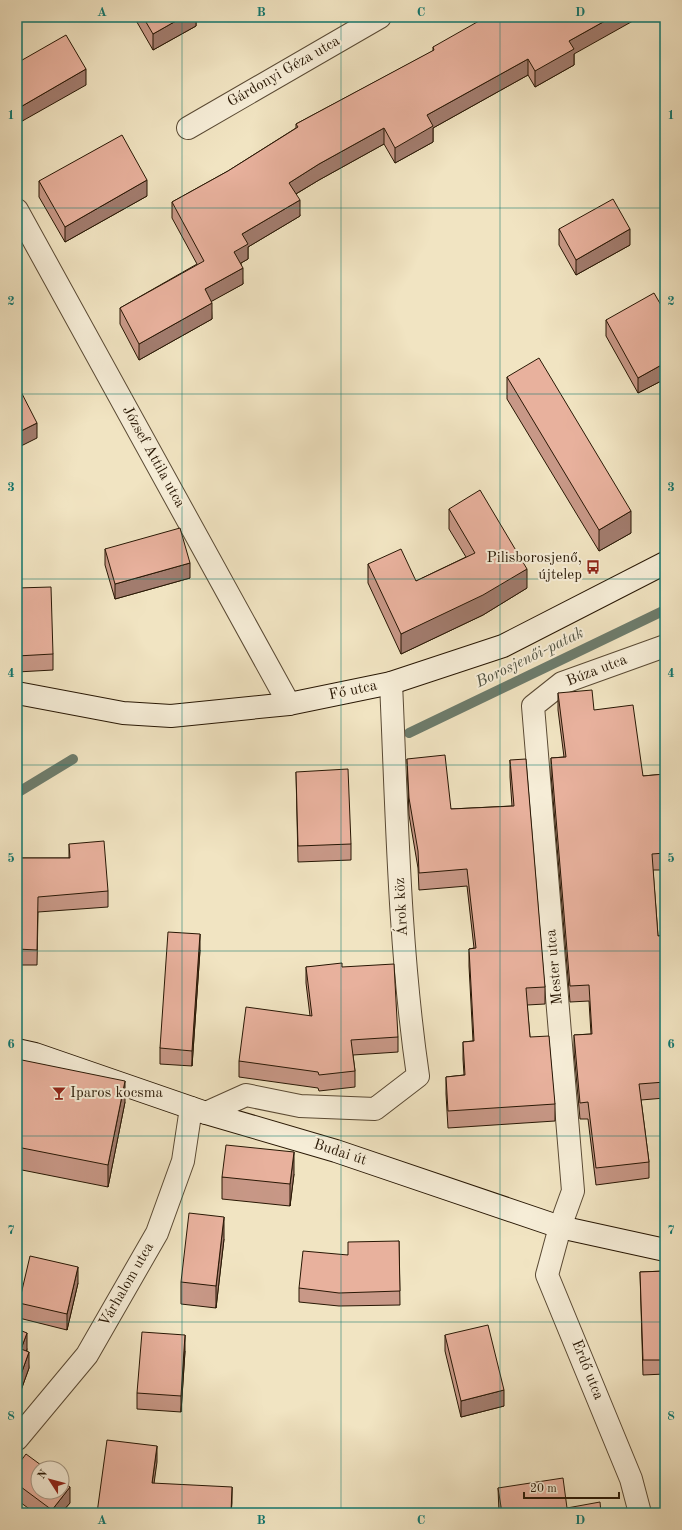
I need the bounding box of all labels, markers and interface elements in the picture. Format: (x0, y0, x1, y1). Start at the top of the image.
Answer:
text: A (97, 6, 107, 19)
text: B (256, 6, 266, 19)
text: C (417, 6, 425, 19)
text: D (575, 6, 585, 19)
street label: Gárdonyi Géza utca (225, 33, 343, 110)
text: 1 (7, 109, 15, 122)
text: 1 (667, 109, 675, 122)
text: 2 (7, 295, 15, 308)
text: 2 (667, 295, 675, 308)
street label: József Attila utca (119, 404, 187, 511)
text: 3 (7, 481, 15, 494)
text: 3 (667, 481, 675, 494)
place label: Pilisborosjenő, újtelep (486, 551, 582, 583)
bus stop icon: Pilisborosjenő, újtelep (585, 559, 601, 575)
water label: Borosjenői-patak (473, 625, 587, 691)
street label: Búza utca (565, 652, 630, 689)
text: 4 (7, 667, 15, 680)
text: 4 (667, 667, 675, 680)
street label: Fő utca (327, 678, 379, 703)
text: 5 (7, 852, 15, 865)
text: 5 (667, 852, 675, 865)
street label: Árok köz (390, 877, 411, 937)
street label: Mester utca (544, 928, 566, 1005)
text: 6 (7, 1038, 15, 1051)
text: 6 (667, 1038, 675, 1051)
bar icon: Iparos kocsma (51, 1085, 67, 1101)
place label: Iparos kocsma (70, 1086, 164, 1101)
street label: Budai út (311, 1137, 369, 1169)
text: 7 (7, 1224, 15, 1237)
text: 7 (667, 1224, 675, 1237)
street label: Várhalom utca (97, 1240, 157, 1330)
street label: Erdő utca (568, 1338, 606, 1403)
text: 8 (7, 1410, 15, 1423)
text: 8 (667, 1410, 675, 1423)
north arrow (30, 1460, 70, 1500)
text: N (36, 1468, 50, 1482)
scale bar (524, 1474, 619, 1500)
text: 20 m (530, 1483, 557, 1495)
text: A (97, 1514, 107, 1527)
text: B (256, 1514, 266, 1527)
text: C (417, 1514, 425, 1527)
text: D (575, 1514, 585, 1527)

